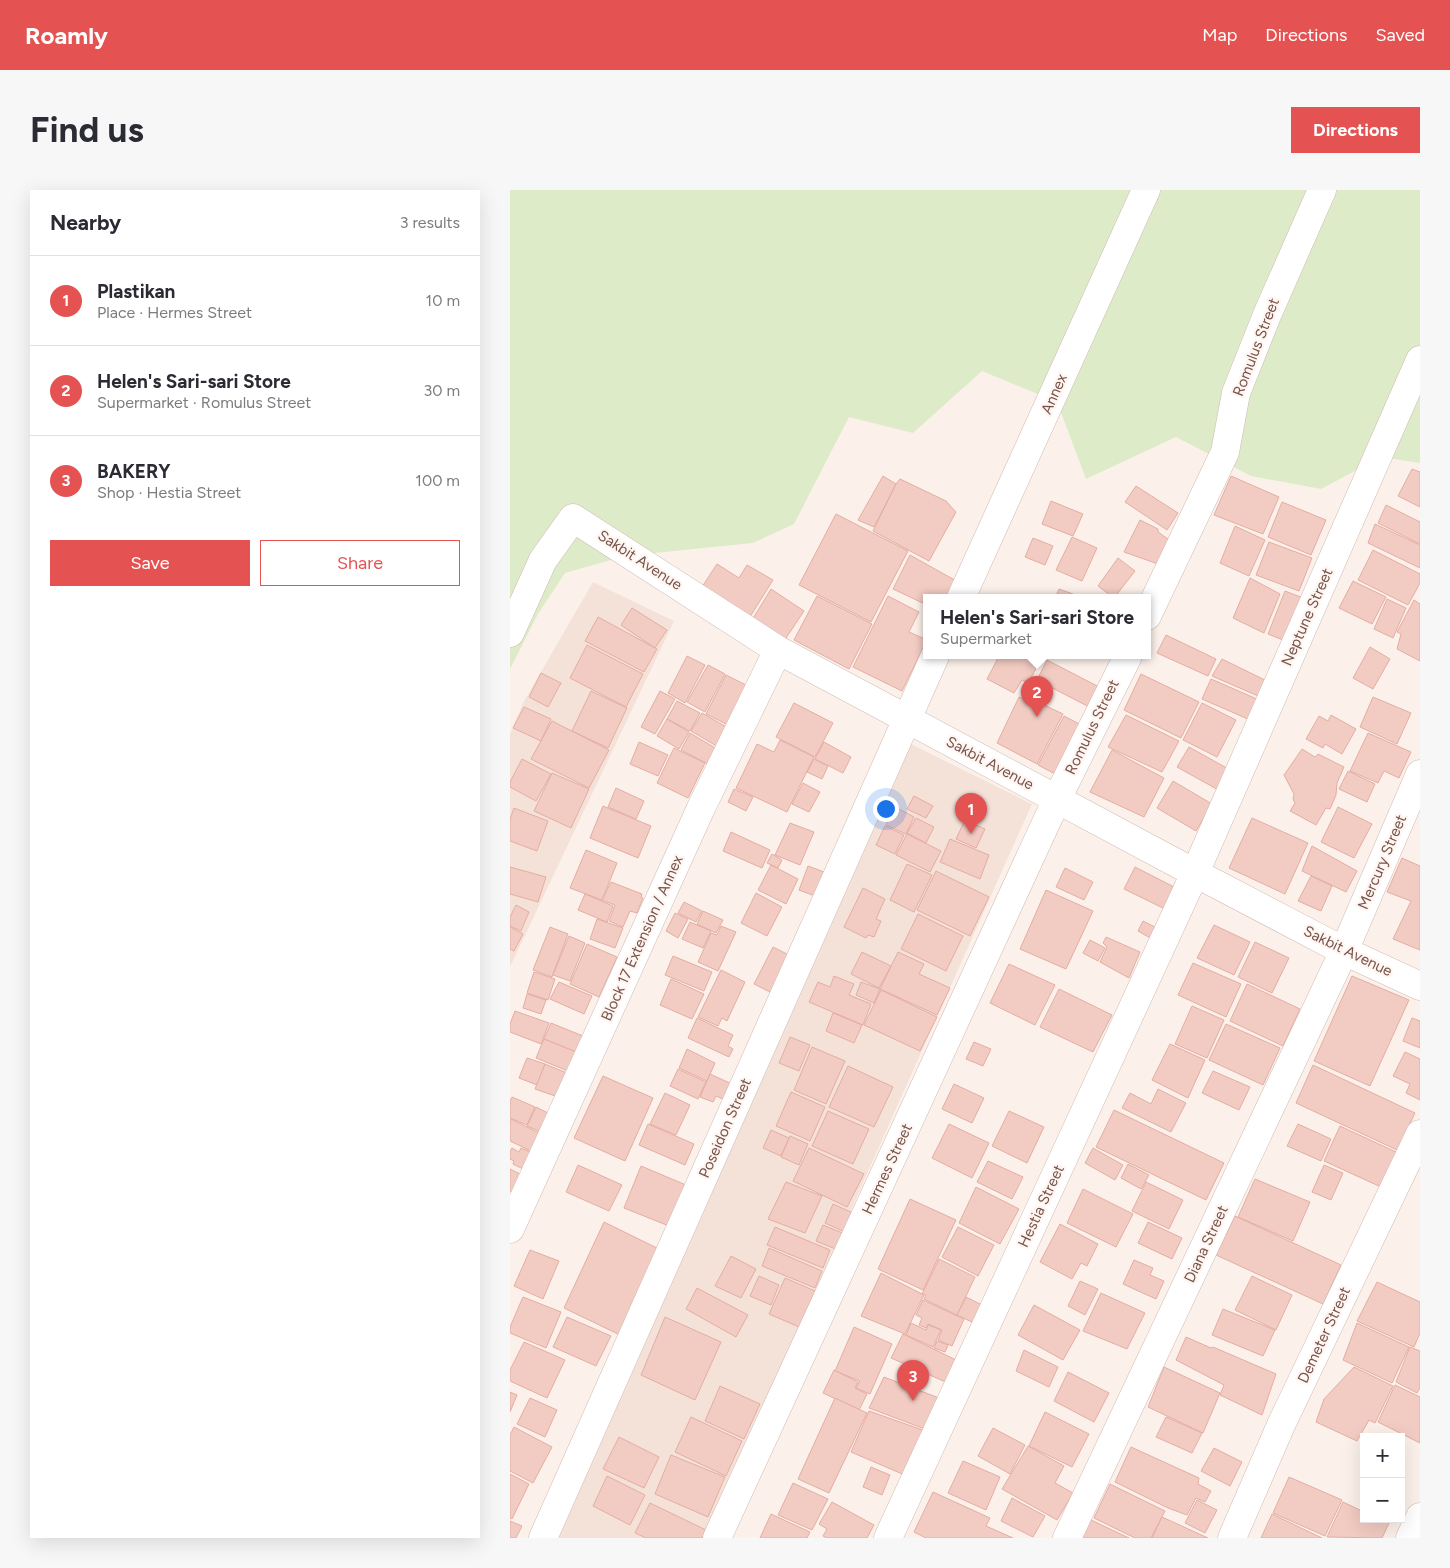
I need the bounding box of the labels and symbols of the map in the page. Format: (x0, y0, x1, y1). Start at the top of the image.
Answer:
street label: Romulus Street (1229, 295, 1283, 399)
street label: Annex (1037, 371, 1071, 417)
street label: Sakbit Avenue (595, 526, 685, 594)
street label: Neptune Street (1277, 565, 1337, 669)
pin: 2 (1021, 676, 1053, 717)
street label: Romulus Street (1061, 676, 1123, 778)
street label: Sakbit Avenue (943, 732, 1037, 794)
pin: 1 (955, 793, 987, 834)
your location (873, 796, 899, 822)
street label: Mercury Street (1354, 812, 1410, 912)
street label: Block 17 Extension / Annex (597, 852, 687, 1024)
street label: Sakbit Avenue (1301, 922, 1395, 980)
street label: Poseidon Street (695, 1075, 755, 1181)
street label: Hermes Street (858, 1120, 916, 1217)
street label: Hestia Street (1014, 1162, 1068, 1250)
street label: Diana Street (1180, 1202, 1232, 1286)
street label: Demeter Street (1294, 1284, 1354, 1386)
pin: 3 (897, 1360, 929, 1401)

